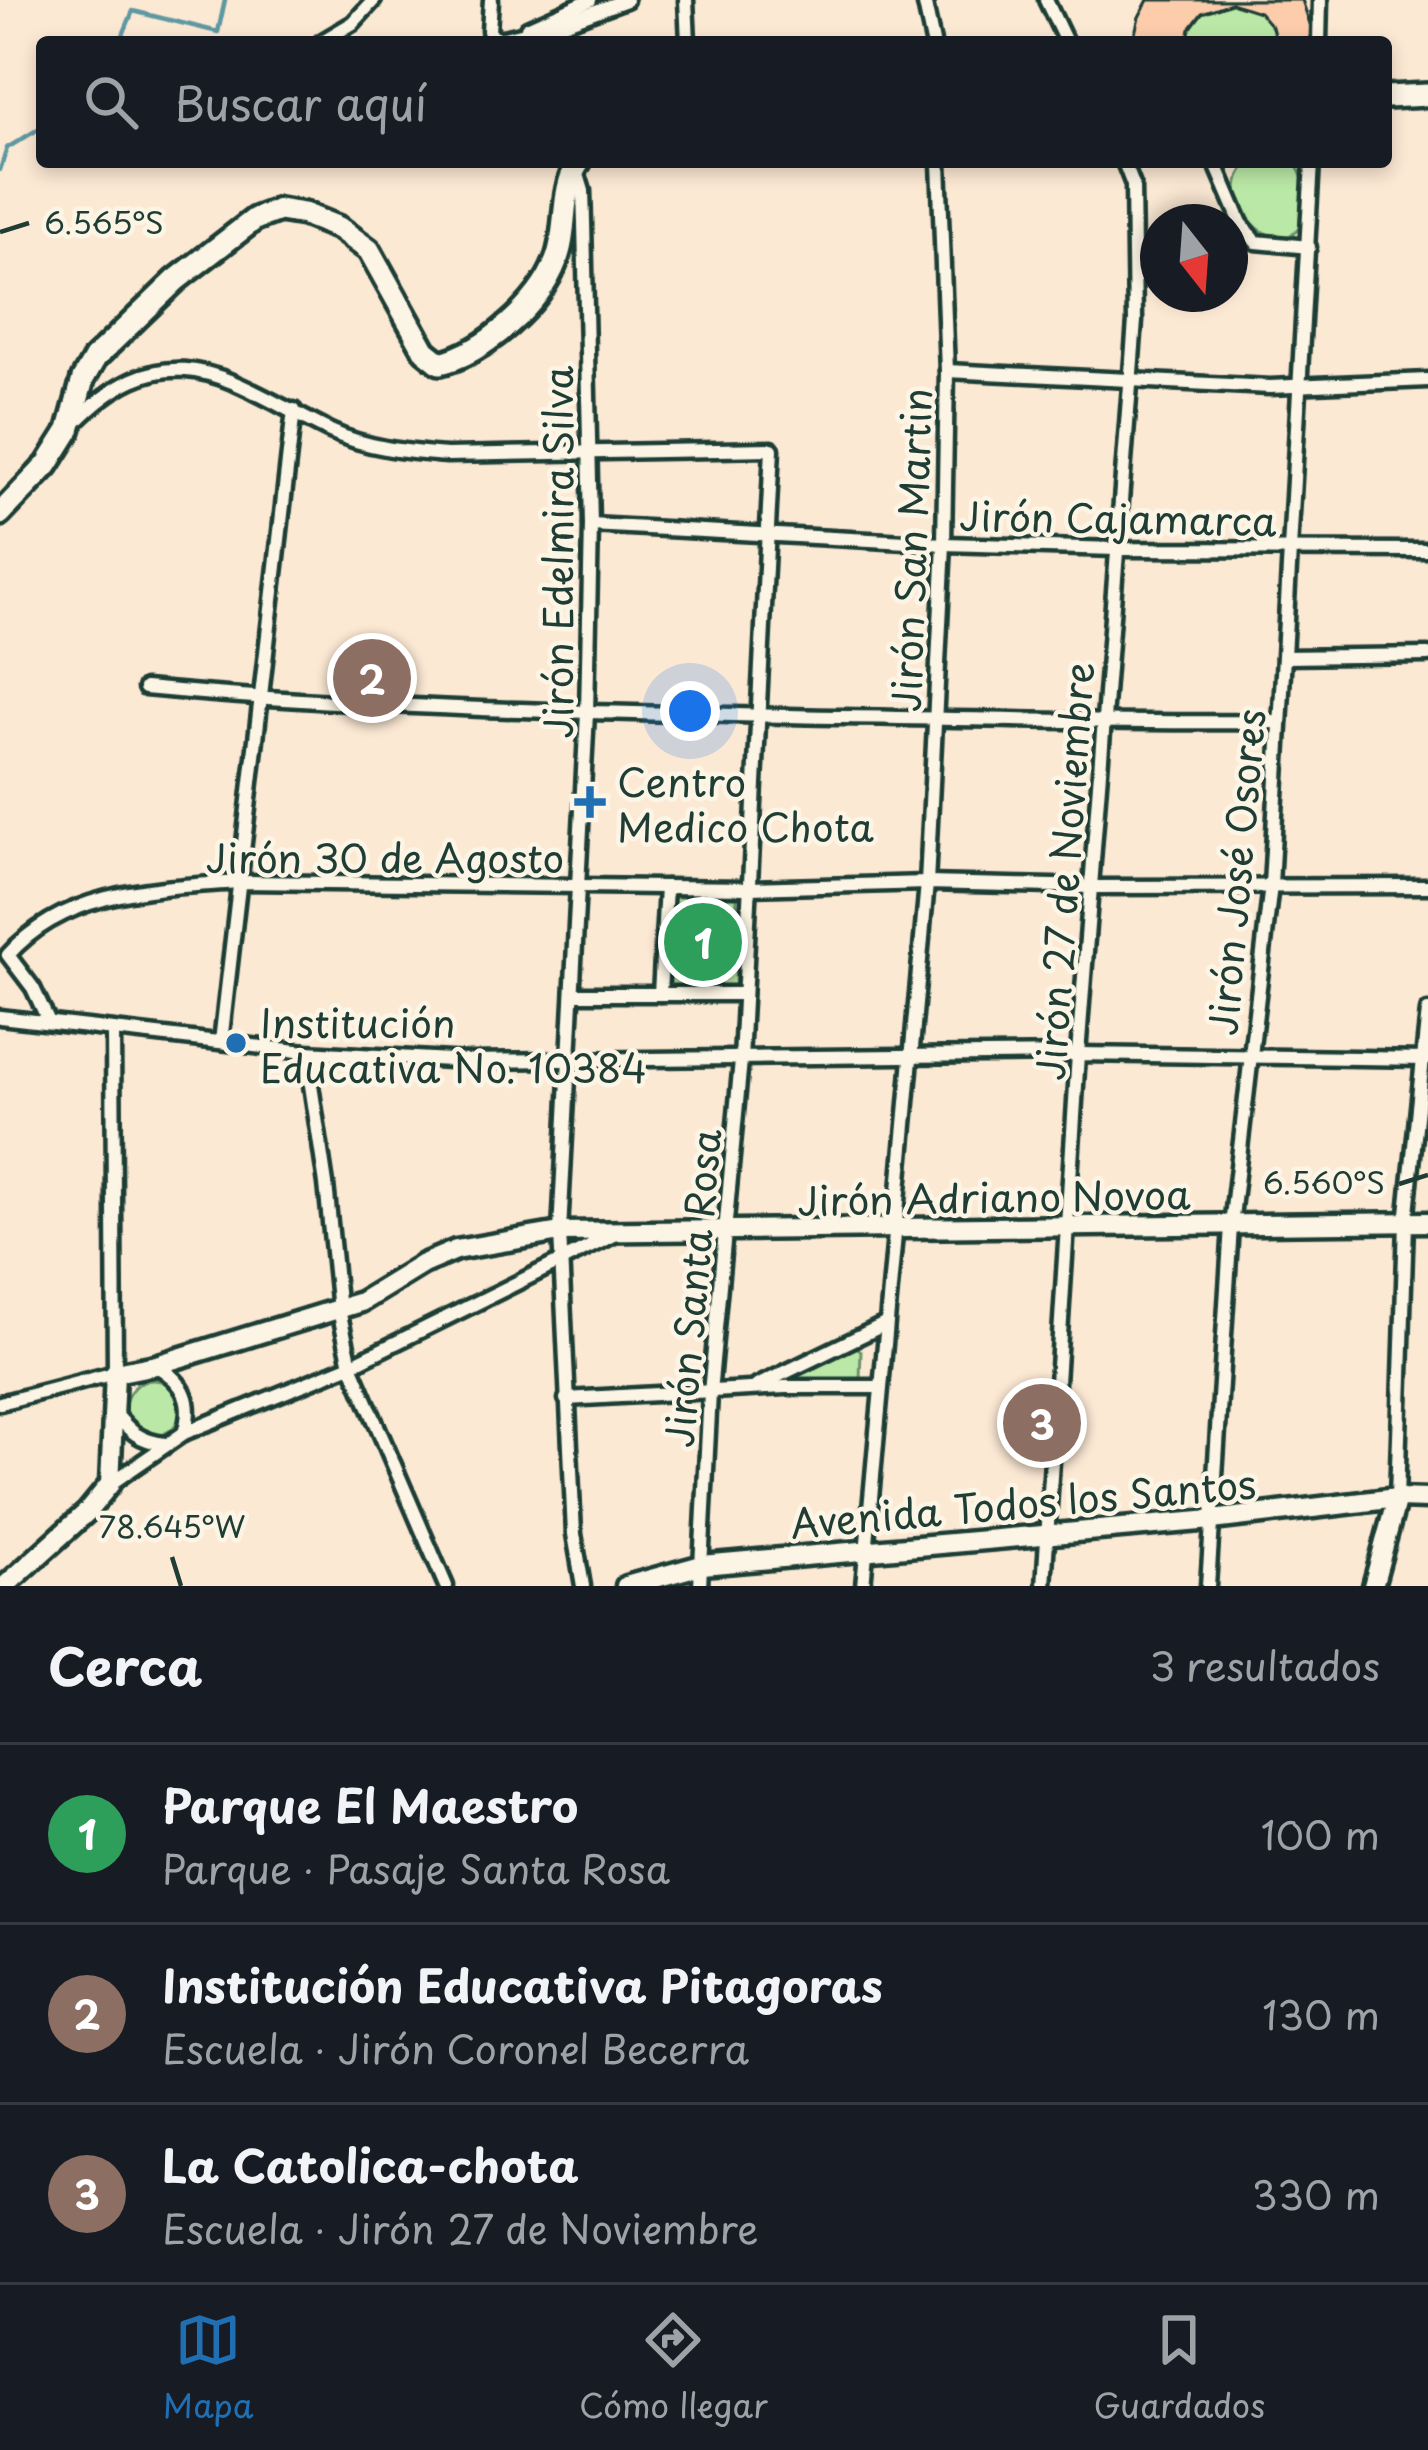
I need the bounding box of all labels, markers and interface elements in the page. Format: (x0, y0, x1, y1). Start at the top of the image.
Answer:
search box (36, 36, 1392, 168)
text: Buscar aquí (174, 68, 427, 136)
icon: search (78, 69, 144, 135)
text: 6.565°S (44, 199, 164, 244)
north arrow (1140, 204, 1248, 312)
street label: Jirón Edelmira Silva (527, 365, 586, 738)
street label: Jirón San Martin (875, 387, 945, 713)
street label: Jirón Cajamarca (959, 485, 1278, 549)
pin: 2 (333, 633, 411, 723)
street label: Jirón 27 de Noviembre (1019, 660, 1107, 1082)
your location (660, 681, 720, 741)
street label: Jirón José Osores (1191, 706, 1279, 1038)
place label: Centro Medico Chota (617, 751, 875, 855)
marker: Centro Medico Chota (574, 786, 606, 818)
street label: Jirón 30 de Agosto (206, 827, 564, 886)
pin: 1 (664, 897, 742, 987)
place label: Institución Educativa No. 10384 (260, 992, 647, 1096)
marker: Institución Educativa No. 10384 (223, 1030, 249, 1056)
street label: Jirón Santa Rosa (648, 1126, 734, 1450)
text: 6.560°S (1263, 1159, 1385, 1204)
street label: Jirón Adriano Novoa (797, 1163, 1192, 1229)
pin: 3 (1003, 1378, 1081, 1468)
street label: Avenida Todos los Santos (788, 1452, 1258, 1552)
text: 78.645°W (99, 1503, 245, 1548)
text: Cerca (48, 1626, 202, 1703)
text: 3 resultados (1150, 1635, 1380, 1694)
text: Parque El Maestro (162, 1770, 578, 1838)
text: 1 (78, 1804, 96, 1863)
text: 100 m (1261, 1804, 1380, 1863)
text: Parque · Pasaje Santa Rosa (162, 1838, 670, 1897)
text: Institución Educativa Pitagoras (162, 1950, 883, 2018)
text: 2 (73, 1984, 101, 2043)
text: 130 m (1262, 1984, 1380, 2043)
text: Escuela · Jirón Coronel Becerra (162, 2018, 749, 2077)
text: La Catolica-chota (162, 2130, 579, 2198)
text: 3 (74, 2164, 100, 2223)
text: 330 m (1252, 2164, 1380, 2223)
text: Escuela · Jirón 27 de Noviembre (162, 2198, 759, 2257)
tab: Mapa (163, 2307, 254, 2429)
tab: Cómo llegar (579, 2307, 768, 2429)
tab: Guardados (1093, 2307, 1265, 2429)

